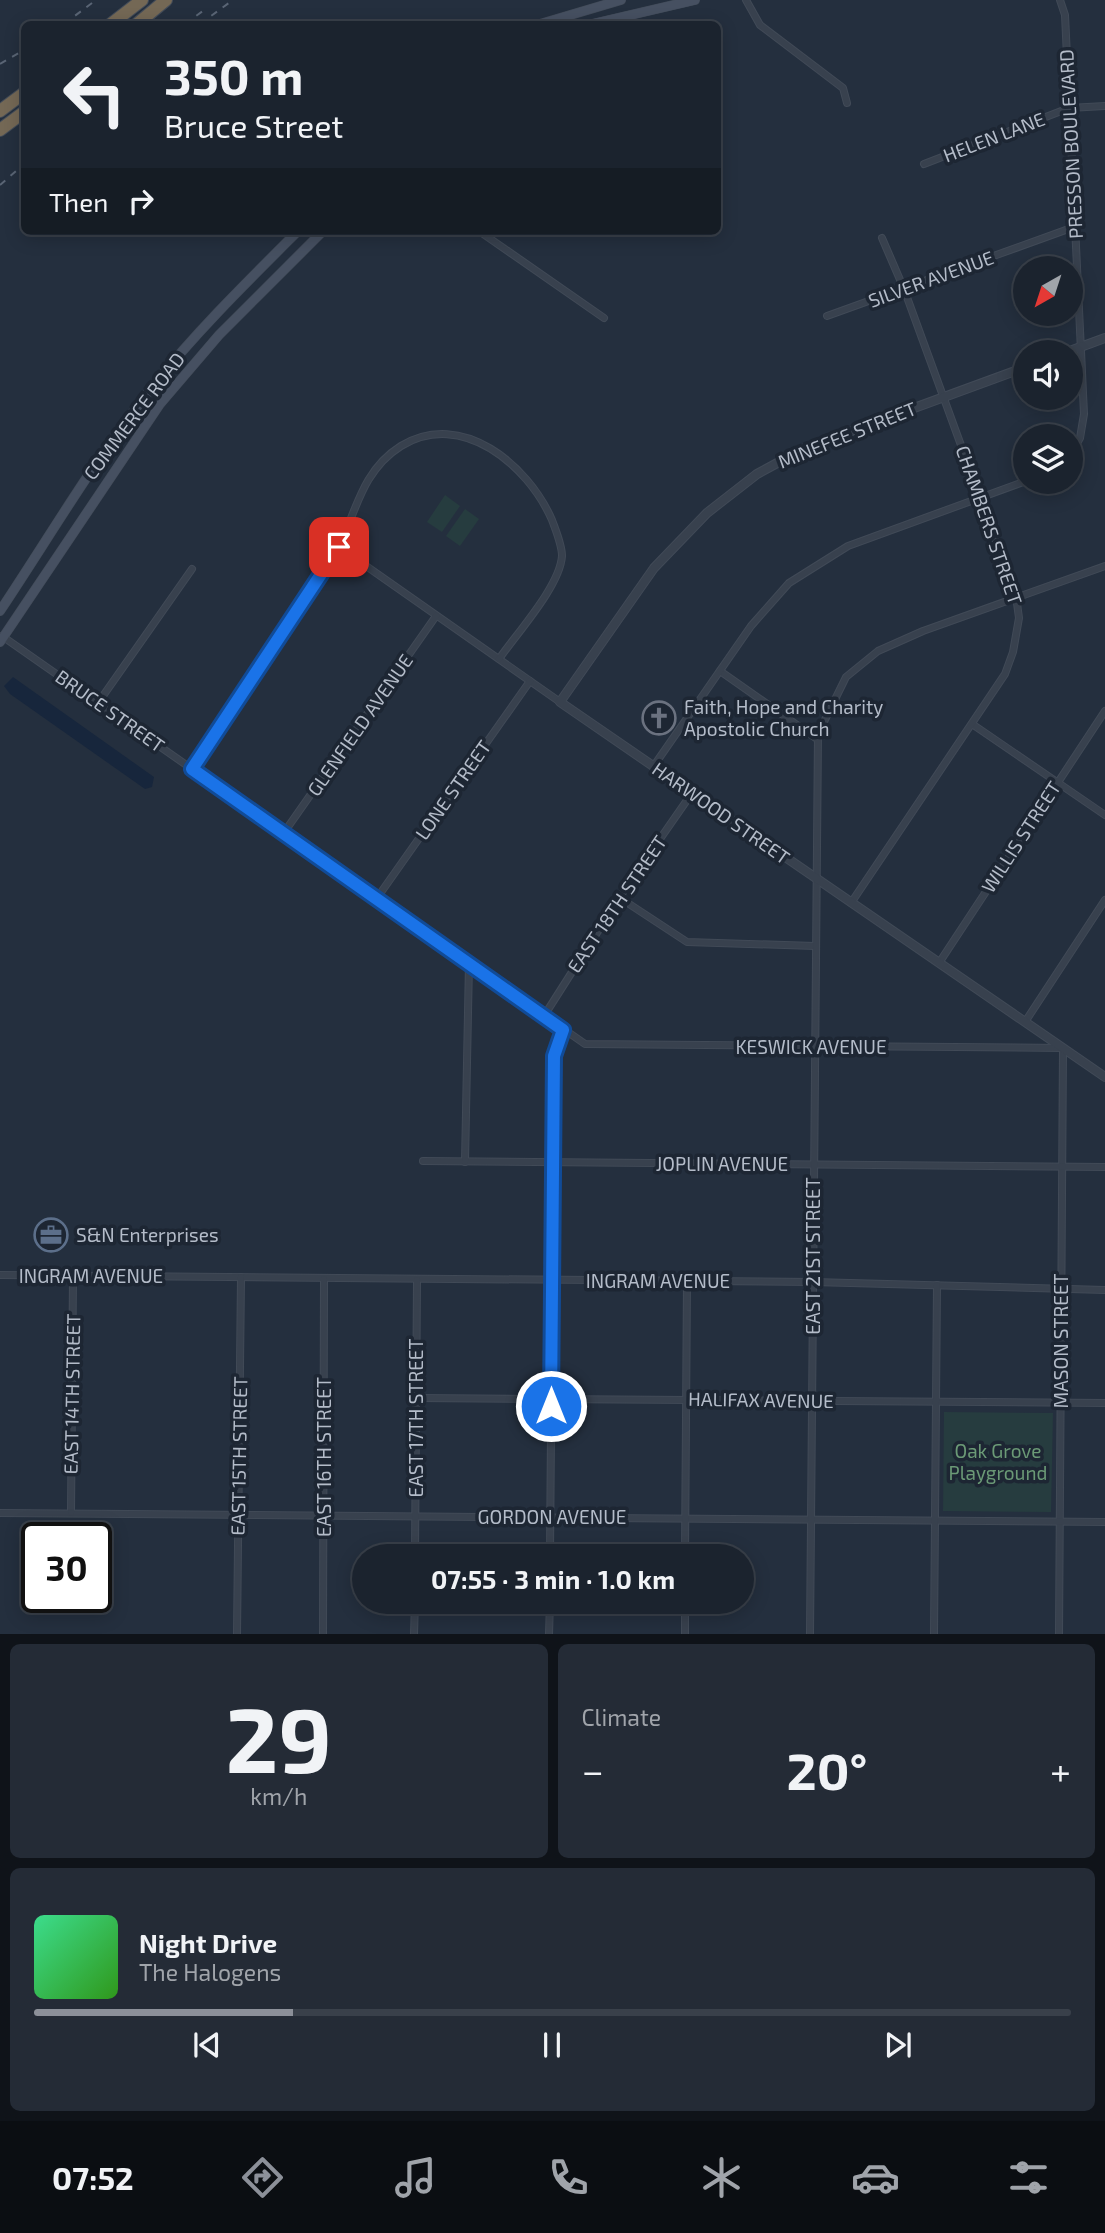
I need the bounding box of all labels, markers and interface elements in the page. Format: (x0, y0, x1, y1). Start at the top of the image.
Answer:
text: 350 m (164, 46, 304, 105)
icon: left (49, 49, 140, 140)
street label: PRESSON BOULEVARD (1054, 49, 1087, 239)
text: Bruce Street (164, 106, 344, 144)
street label: HELEN LANE (940, 107, 1048, 166)
icon: right (122, 182, 160, 220)
text: Then (49, 186, 108, 217)
street label: SILVER AVENUE (865, 245, 997, 312)
north arrow (1013, 256, 1083, 326)
map controls (1013, 256, 1083, 494)
button: sound (1013, 340, 1083, 410)
street label: COMMERCE ROAD (78, 347, 189, 484)
street label: MINEFEE STREET (774, 396, 919, 473)
button: layers (1013, 424, 1083, 494)
street label: CHAMBERS STREET (951, 442, 1028, 607)
pin (309, 517, 369, 577)
icon: arrive (320, 528, 358, 566)
street label: GLENFIELD AVENUE (302, 649, 417, 800)
street label: BRUCE STREET (51, 665, 169, 757)
place label: Faith, Hope and Charity Apostolic Church (684, 695, 883, 740)
church icon: Faith, Hope and Charity Apostolic Church (640, 699, 678, 737)
street label: LONE STREET (410, 736, 495, 844)
street label: HARWOOD STREET (648, 757, 794, 869)
street label: WILLIS STREET (976, 777, 1065, 897)
street label: EAST 18TH STREET (562, 831, 671, 977)
street label: KESWICK AVENUE (735, 1035, 887, 1058)
street label: JOPLIN AVENUE (656, 1152, 788, 1175)
street label: EAST 21ST STREET (801, 1177, 824, 1335)
office icon: S&N Enterprises (32, 1216, 70, 1254)
place label: S&N Enterprises (76, 1223, 219, 1246)
street label: INGRAM AVENUE (19, 1264, 163, 1287)
street label: INGRAM AVENUE (586, 1269, 730, 1292)
street label: MASON STREET (1049, 1273, 1072, 1409)
street label: EAST 14TH STREET (59, 1313, 84, 1475)
street label: EAST 17TH STREET (404, 1339, 427, 1497)
position arrow (514, 1369, 588, 1443)
street label: EAST 15TH STREET (226, 1376, 251, 1536)
street label: EAST 16TH STREET (312, 1377, 335, 1537)
street label: HALIFAX AVENUE (688, 1387, 834, 1412)
park label: Oak Grove Playground (949, 1439, 1047, 1484)
street label: GORDON AVENUE (478, 1505, 626, 1528)
speed limit sign: 30 (21, 1522, 112, 1613)
text: 07:55 · 3 min · 1.0 km (431, 1563, 675, 1594)
text: 29 (225, 1682, 332, 1791)
text: Climate (582, 1703, 661, 1731)
text: 20° (786, 1738, 867, 1800)
text: − (582, 1747, 604, 1793)
text: + (1050, 1747, 1071, 1793)
text: km/h (250, 1782, 307, 1810)
text: Night Drive (139, 1927, 277, 1958)
text: The Halogens (139, 1958, 281, 1986)
icon: previous (188, 2026, 226, 2064)
icon: pause (533, 2026, 571, 2064)
icon: next (879, 2026, 917, 2064)
icon: directions (238, 2153, 287, 2202)
icon: music (391, 2153, 440, 2202)
icon: phone (544, 2153, 593, 2202)
icon: climate (697, 2153, 746, 2202)
icon: car (851, 2153, 900, 2202)
icon: filters (1004, 2153, 1053, 2202)
text: 07:52 (52, 2158, 134, 2196)

